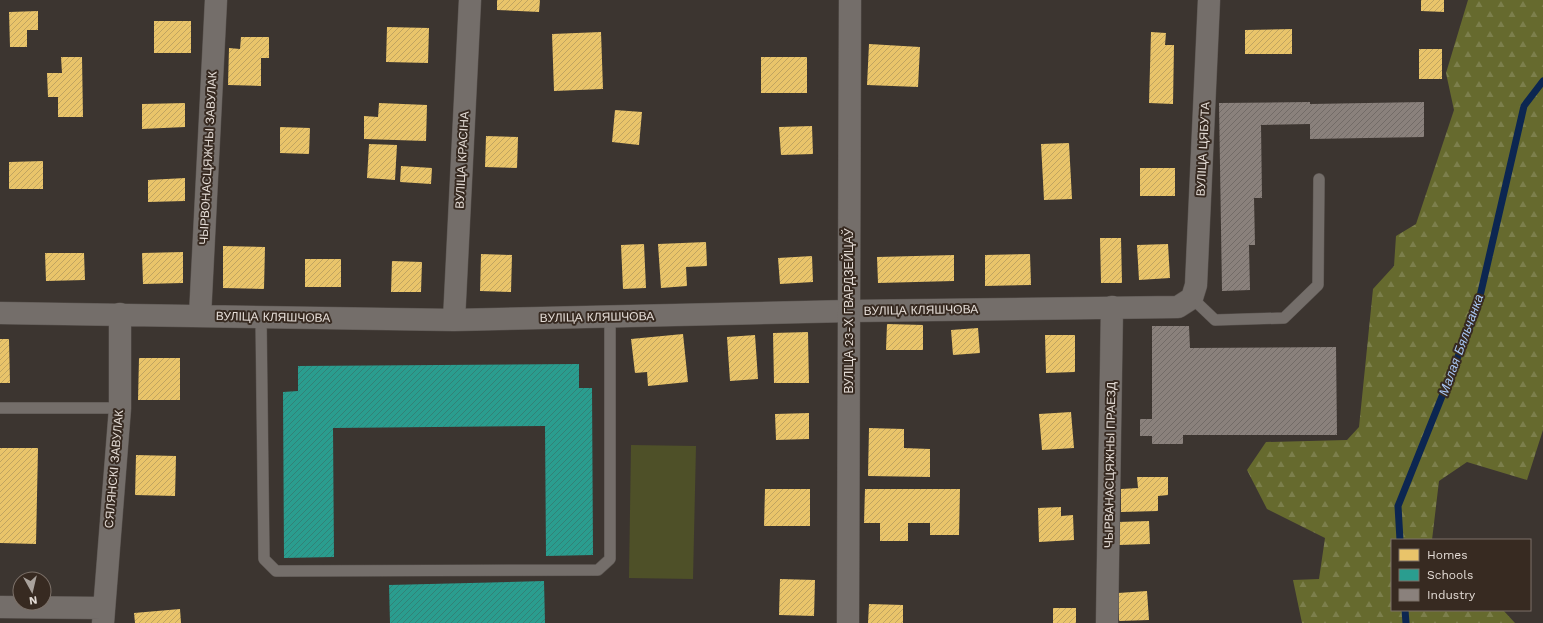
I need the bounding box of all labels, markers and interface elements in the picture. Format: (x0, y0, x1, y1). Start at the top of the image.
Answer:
street label: ЧЫРВОНАСЦЯЖНЫ ЗАВУЛАК (196, 71, 220, 245)
street label: ВУЛІЦА ЦЯБУТА (1194, 101, 1212, 197)
street label: ВУЛІЦА КРАСІНА (452, 111, 472, 209)
street label: ВУЛІЦА 23-Х ГВАРДЗЕЙЦАЎ (841, 228, 856, 394)
water label: Малая Бяльчанка (1436, 292, 1486, 398)
street label: ВУЛІЦА КЛЯШЧОВА (864, 302, 978, 318)
street label: ВУЛІЦА КЛЯШЧОВА (216, 309, 330, 325)
street label: ВУЛІЦА КЛЯШЧОВА (540, 309, 654, 325)
street label: ЧЫРВАНАСЦЯЖНЫ ПРАЕЗД (1102, 382, 1118, 548)
street label: СЯЛЯНСКІ ЗАВУЛАК (102, 409, 126, 529)
legend (1391, 539, 1531, 611)
text: Homes (1427, 548, 1468, 562)
text: Schools (1427, 568, 1473, 582)
north arrow (12, 571, 52, 611)
text: Industry (1427, 588, 1476, 602)
text: N (28, 593, 38, 607)

